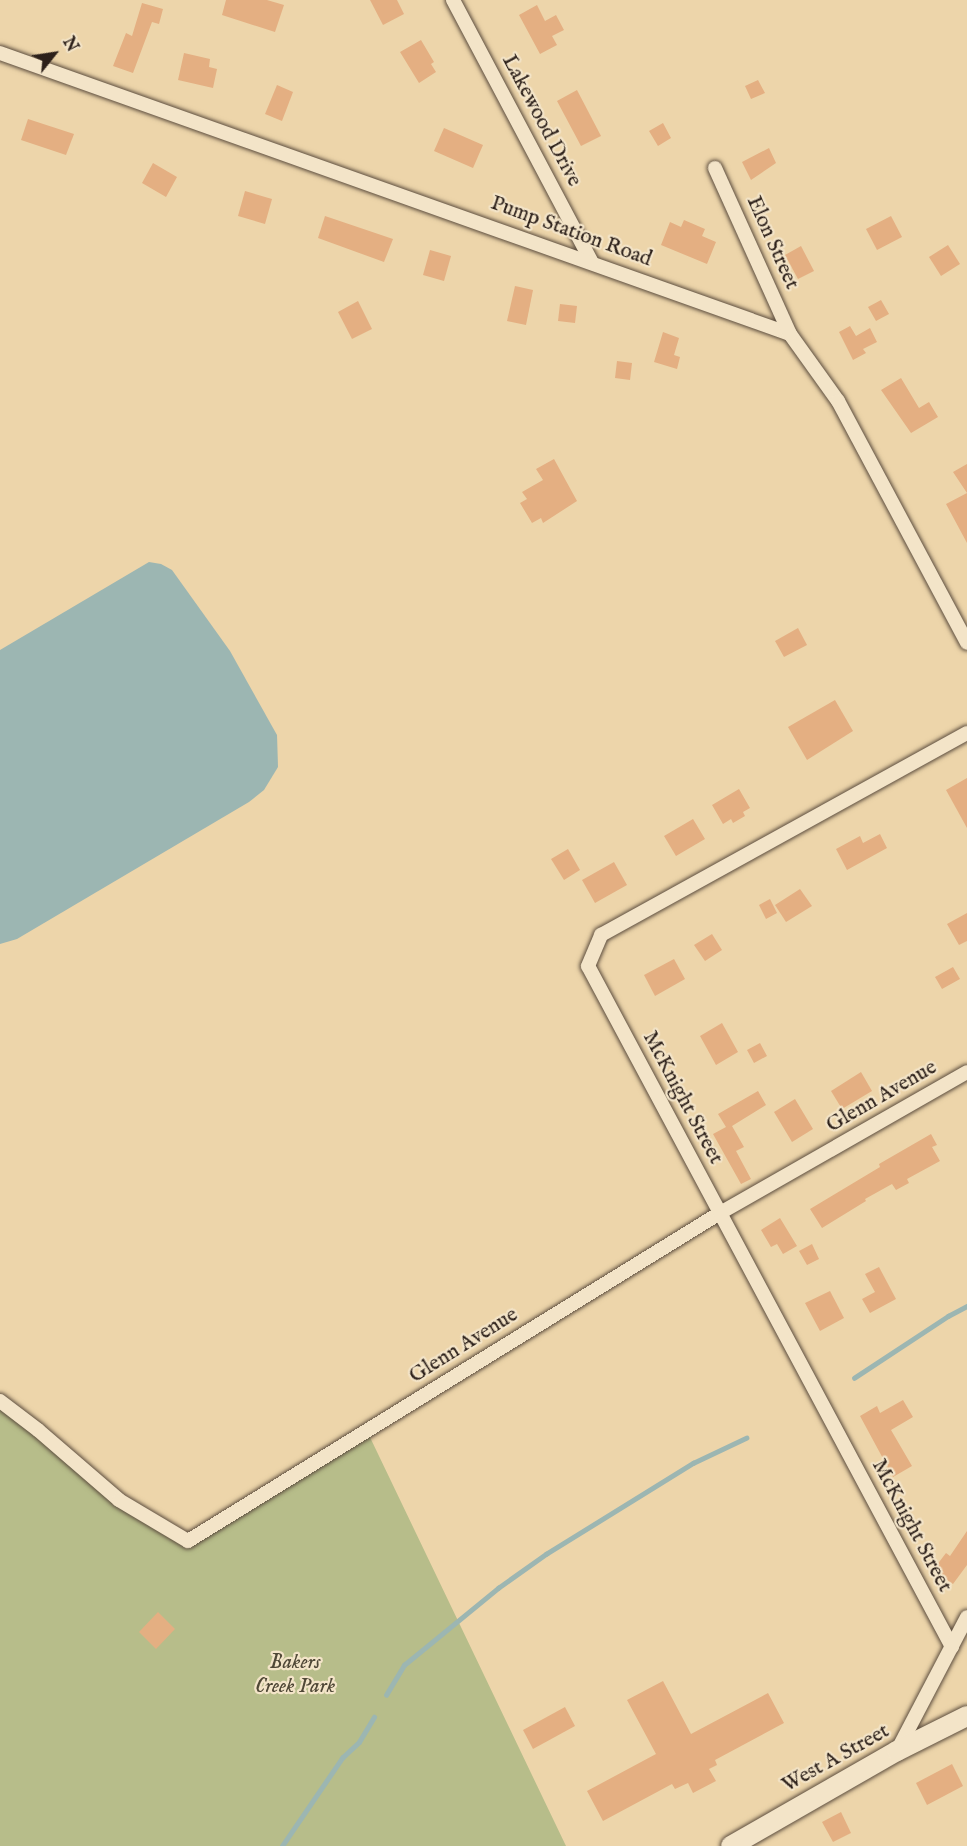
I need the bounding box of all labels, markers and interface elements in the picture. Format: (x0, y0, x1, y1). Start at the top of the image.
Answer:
north arrow (24, 24, 84, 84)
text: N (57, 34, 82, 56)
street label: Lakewood Drive (496, 51, 586, 191)
street label: Pump Station Road (487, 191, 655, 273)
street label: Elon Street (740, 192, 804, 294)
street label: McKnight Street (636, 1027, 728, 1169)
street label: Glenn Avenue (822, 1055, 942, 1139)
street label: Glenn Avenue (405, 1303, 523, 1389)
street label: McKnight Street (865, 1455, 957, 1597)
park label: Bakers Creek Park (255, 1650, 335, 1700)
street label: West A Street (778, 1719, 894, 1799)

